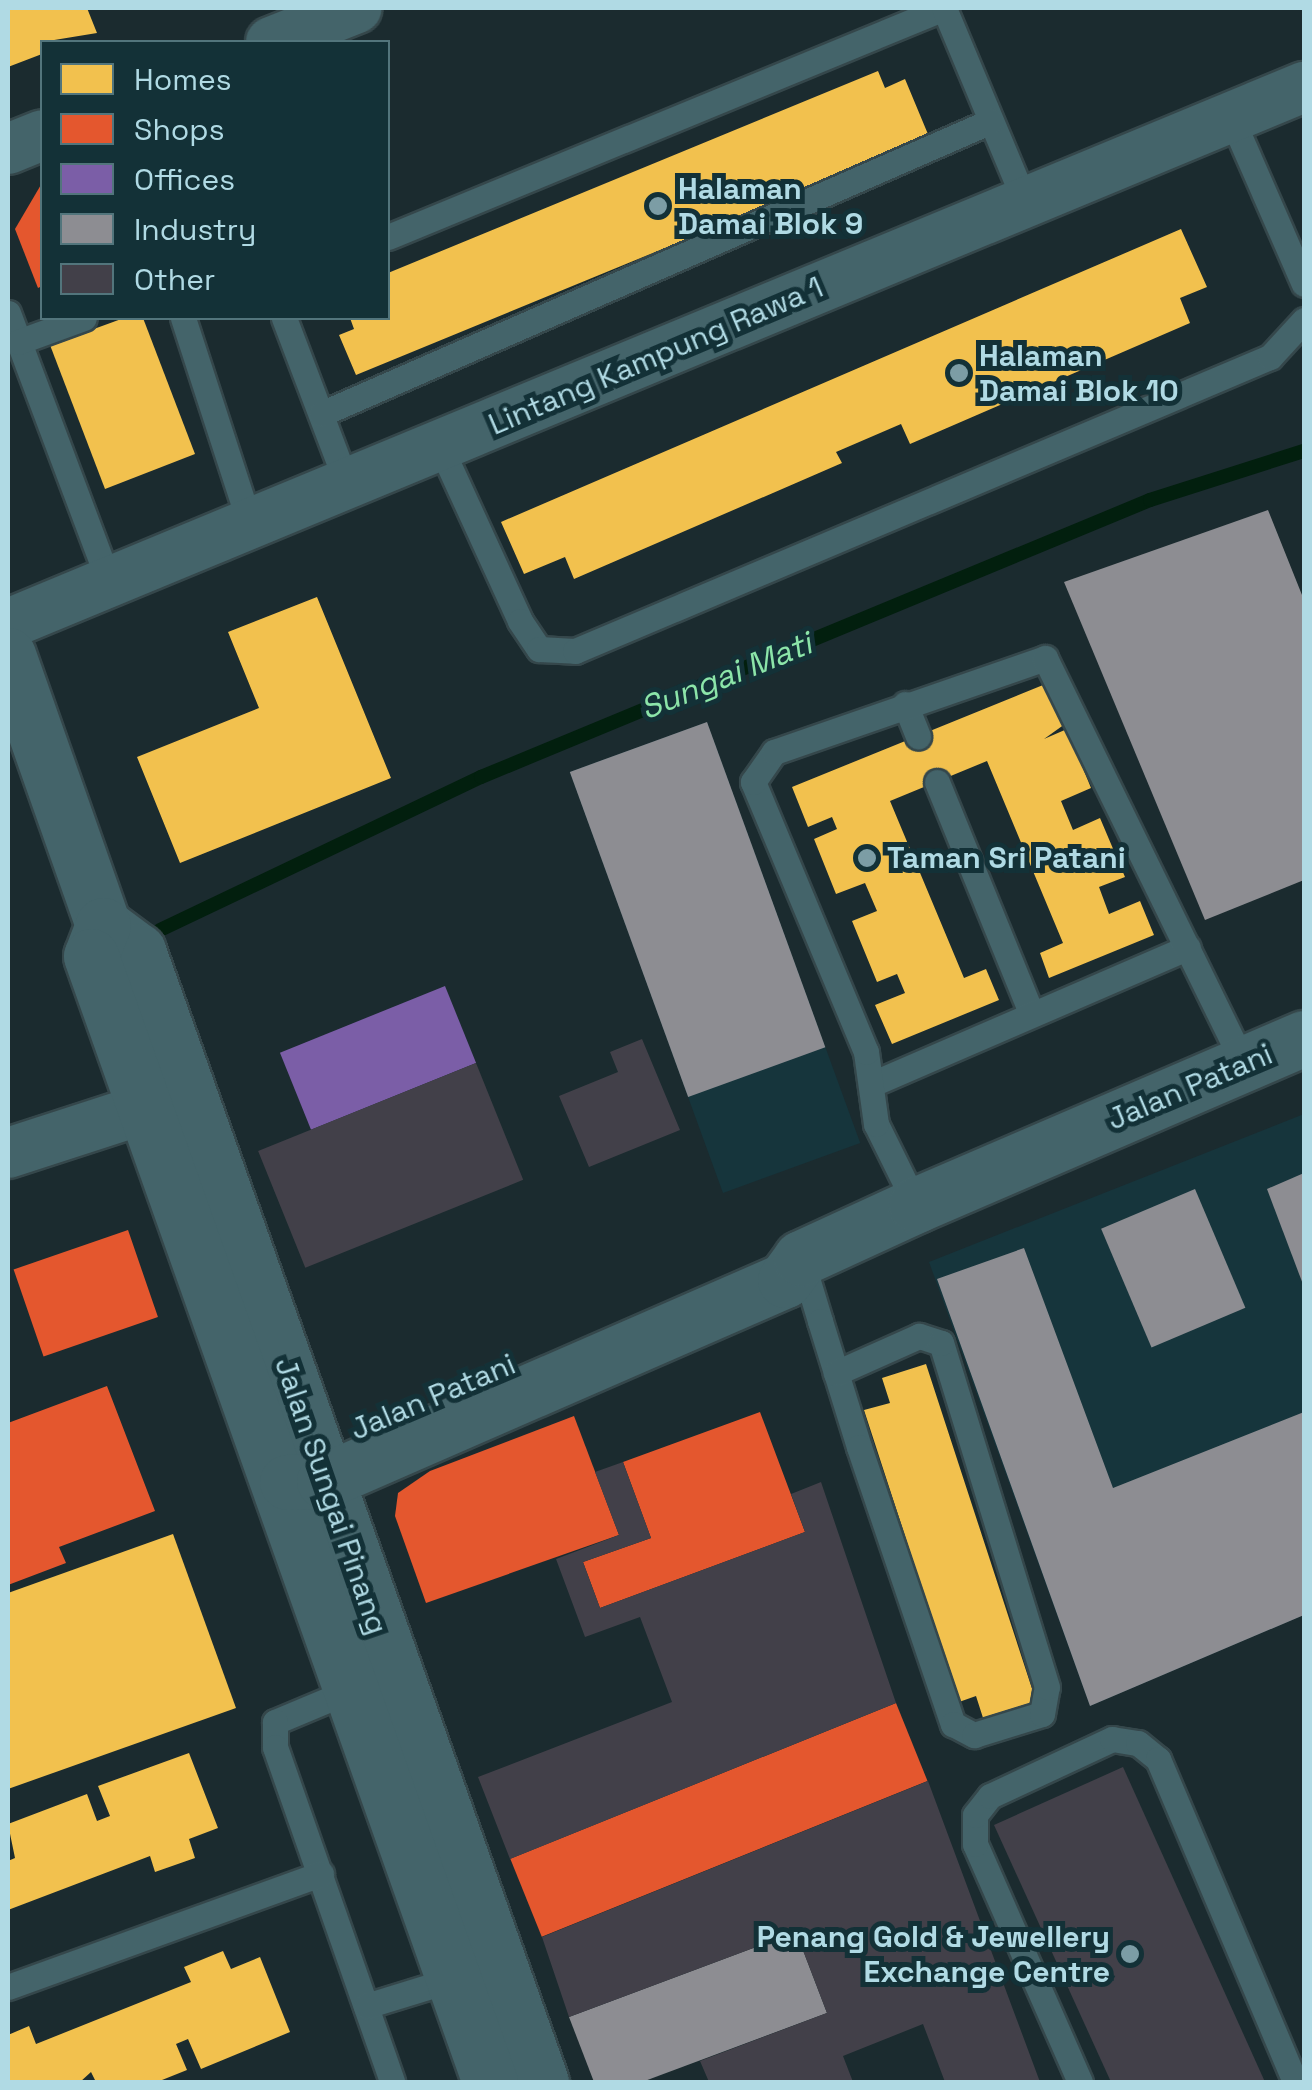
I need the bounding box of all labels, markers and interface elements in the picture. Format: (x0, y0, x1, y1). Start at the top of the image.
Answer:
legend (40, 40, 390, 320)
text: Homes (134, 60, 232, 99)
text: Shops (134, 110, 224, 149)
text: Offices (134, 160, 235, 199)
place label: Halaman Damai Blok 9 (678, 171, 863, 242)
marker: Halaman Damai Blok 9 (647, 195, 669, 217)
text: Industry (134, 210, 256, 249)
text: Other (134, 260, 215, 299)
street label: Lintang Kampung Rawa 1 (483, 269, 829, 443)
place label: Halaman Damai Blok 10 (979, 338, 1179, 408)
marker: Halaman Damai Blok 10 (948, 362, 970, 384)
water label: Sungai Mati (635, 624, 817, 728)
place label: Taman Sri Patani (887, 840, 1126, 876)
marker: Taman Sri Patani (856, 847, 878, 869)
street label: Jalan Patani (1102, 1036, 1278, 1138)
street label: Jalan Patani (345, 1346, 521, 1448)
street label: Jalan Sungai Pinang (267, 1353, 395, 1639)
place label: Penang Gold & Jewellery Exchange Centre (757, 1919, 1110, 1990)
marker: Penang Gold & Jewellery Exchange Centre (1119, 1943, 1141, 1965)

